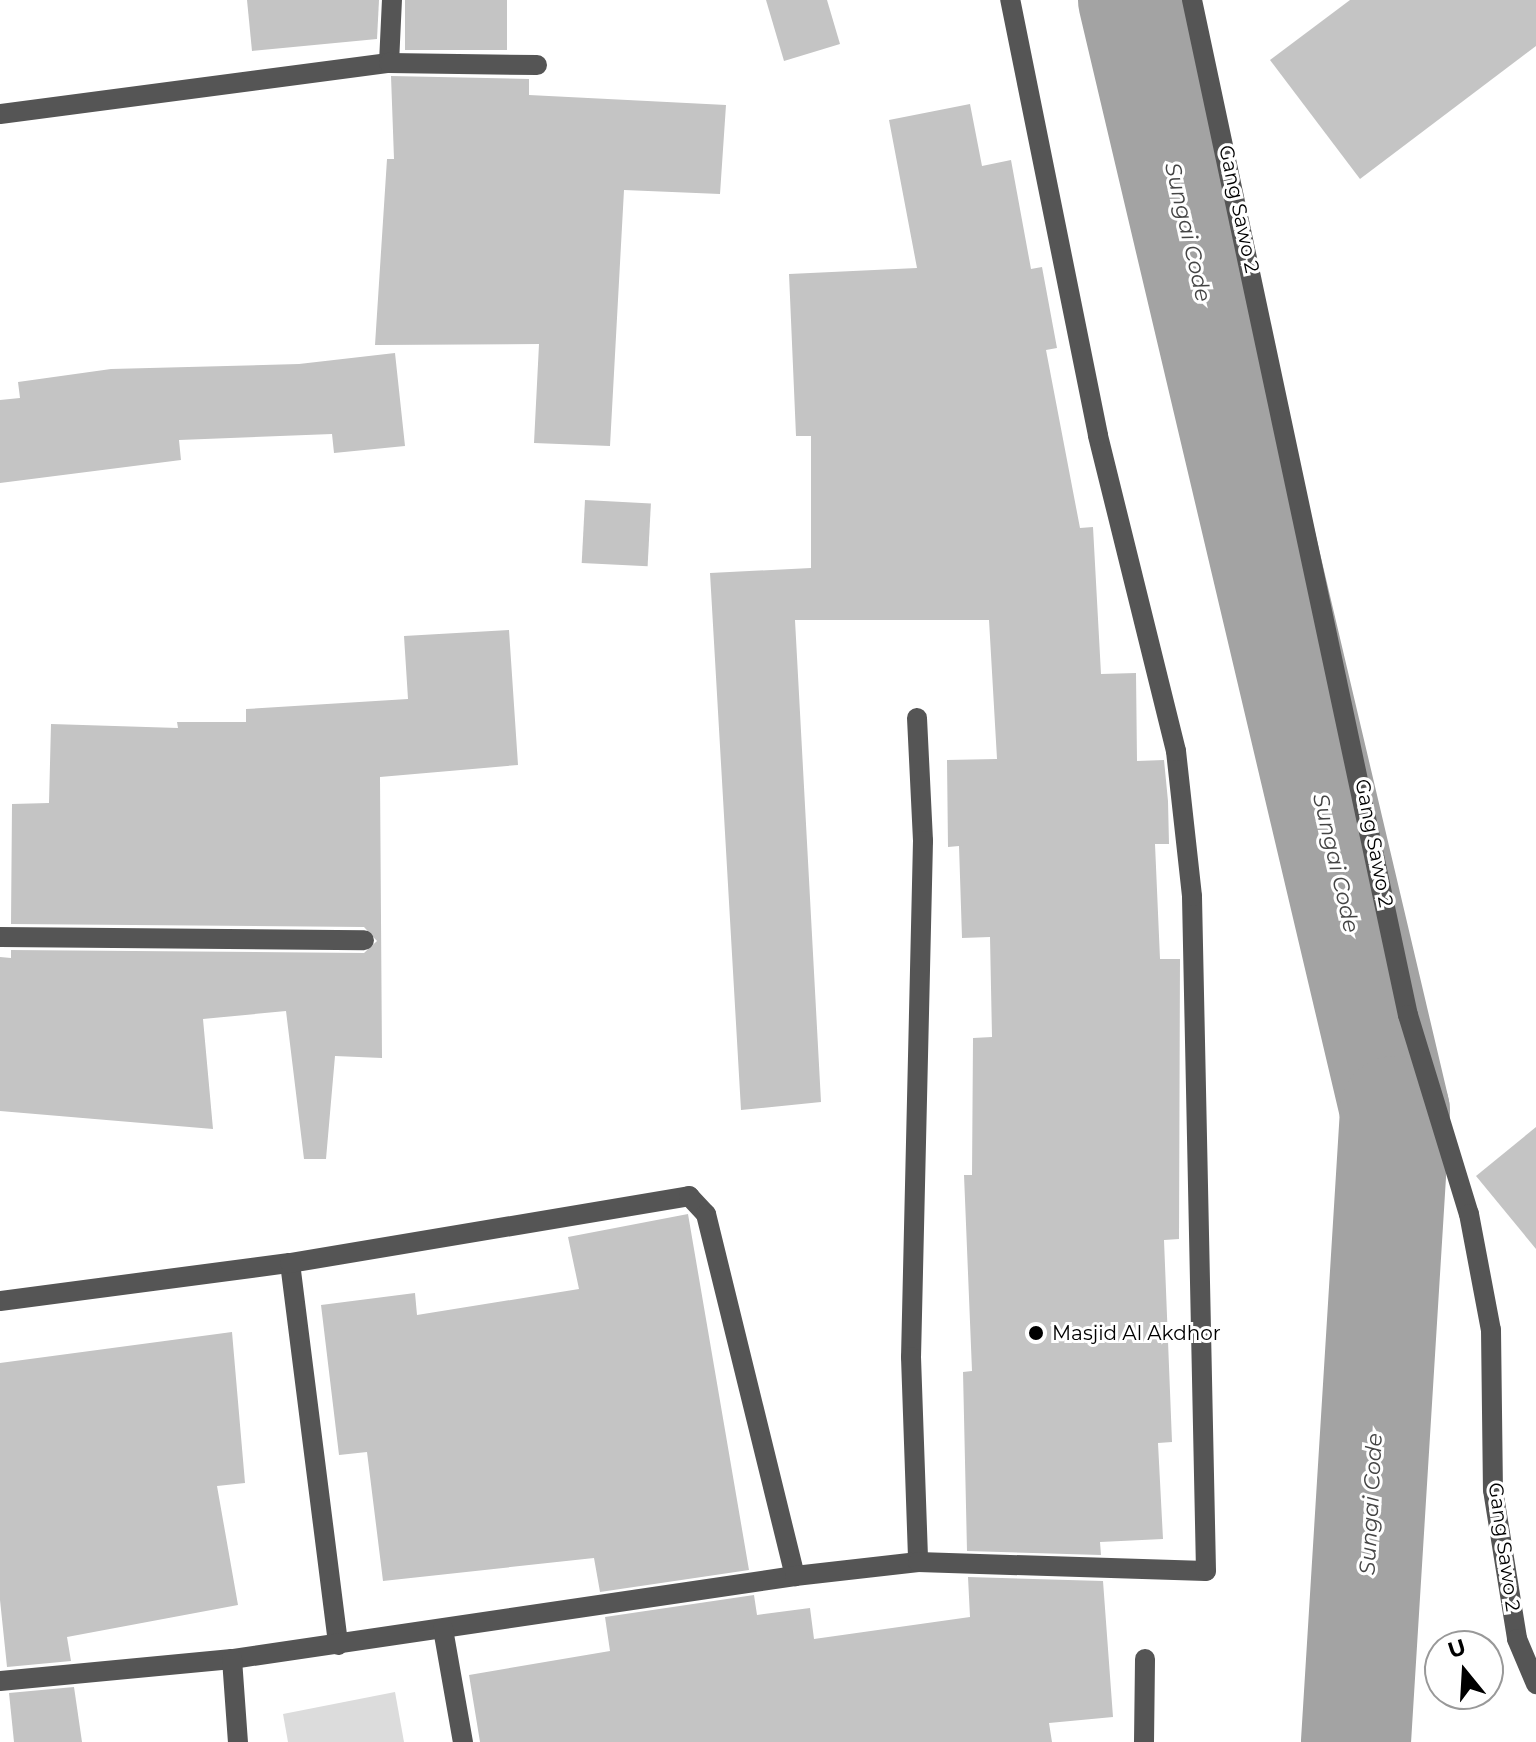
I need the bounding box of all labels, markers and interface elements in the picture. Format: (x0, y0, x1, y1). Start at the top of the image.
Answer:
street label: Gang Sawo 2 (1214, 143, 1264, 275)
water label: Sungai Code (1159, 160, 1217, 304)
street label: Gang Sawo 2 (1350, 777, 1398, 909)
water label: Sungai Code (1307, 791, 1365, 935)
place label: Masjid Al Akdhor (1052, 1321, 1221, 1345)
marker: Masjid Al Akdhor (1027, 1324, 1045, 1342)
water label: Sungai Code (1354, 1432, 1388, 1576)
street label: Gang Sawo 2 (1483, 1481, 1525, 1613)
north arrow (1424, 1630, 1504, 1710)
text: U (1445, 1633, 1469, 1664)

